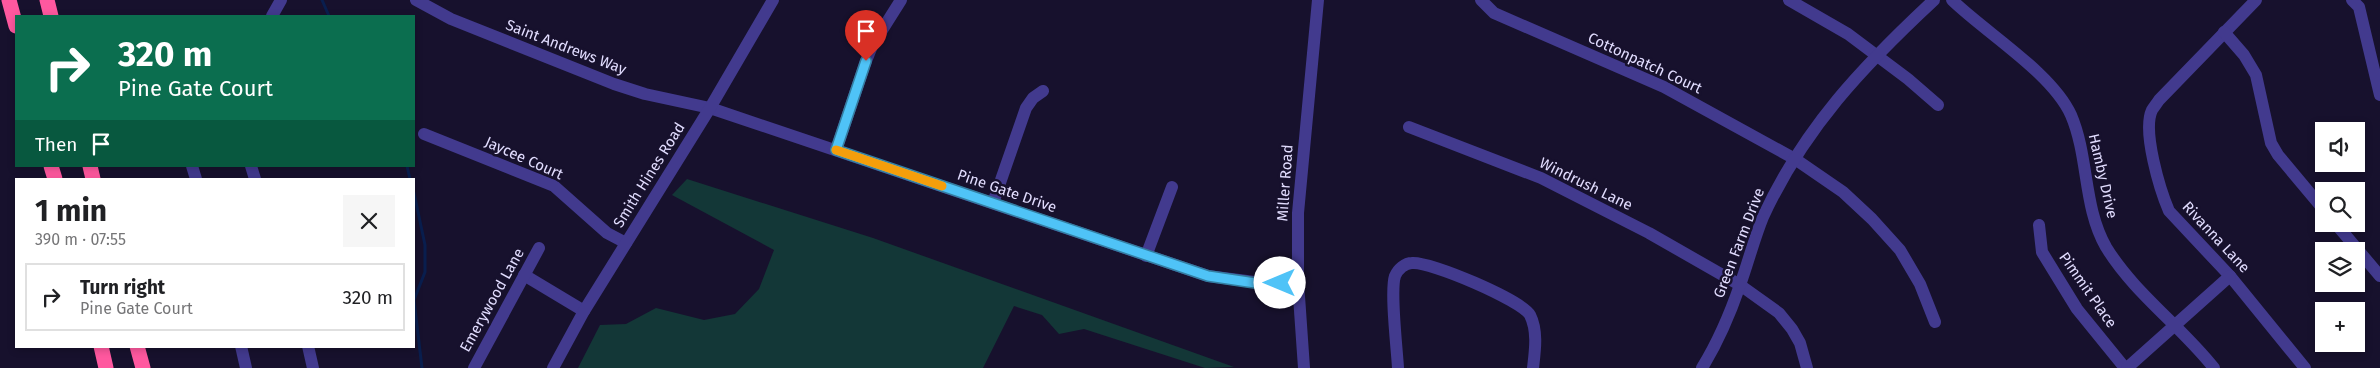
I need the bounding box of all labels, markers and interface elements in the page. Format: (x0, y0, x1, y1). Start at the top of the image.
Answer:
pin (845, 10, 887, 61)
street label: Saint Andrews Way (503, 16, 629, 78)
icon: arrive (852, 17, 880, 45)
street label: Cottonpatch Court (1585, 29, 1705, 98)
text: 320 m (118, 33, 212, 75)
icon: right (35, 35, 100, 100)
text: Pine Gate Court (118, 75, 273, 102)
street label: Smith Hines Road (609, 119, 689, 231)
map controls (2315, 122, 2365, 352)
button: sound (2315, 122, 2365, 172)
icon: arrive (87, 130, 115, 158)
street label: Hamby Drive (2084, 132, 2122, 220)
text: Then (35, 133, 77, 156)
street label: Jaycee Court (482, 133, 566, 184)
street label: Miller Road (1273, 144, 1297, 222)
street label: Windrush Lane (1537, 154, 1635, 214)
street label: Pine Gate Drive (955, 166, 1059, 216)
button: search (2315, 182, 2365, 232)
street label: Green Farm Drive (1710, 185, 1768, 301)
text: 1 min (35, 193, 107, 229)
button: close (343, 195, 395, 247)
street label: Rivanna Lane (2178, 198, 2254, 276)
text: 390 m · 07:55 (35, 230, 126, 249)
button: layers (2315, 242, 2365, 292)
street label: Emerywood Lane (456, 245, 528, 355)
street label: Pimmit Place (2055, 249, 2121, 331)
position arrow (1253, 256, 1305, 308)
text: Turn right (80, 276, 165, 299)
icon: right (37, 283, 65, 311)
text: 320 m (342, 286, 393, 309)
text: Pine Gate Court (80, 299, 193, 318)
button: + (2315, 302, 2365, 352)

